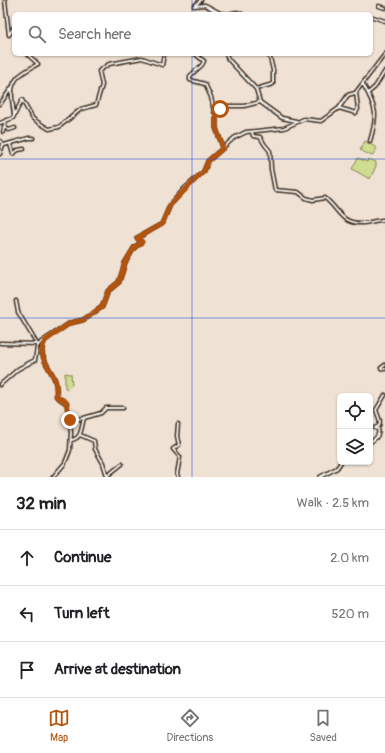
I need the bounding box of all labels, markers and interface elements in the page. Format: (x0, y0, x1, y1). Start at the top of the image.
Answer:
search box (12, 12, 373, 56)
icon: search (26, 23, 48, 45)
text: Search here (58, 25, 131, 44)
route start (211, 100, 229, 118)
map controls (337, 393, 373, 465)
button: locate (337, 393, 373, 429)
route end (61, 411, 79, 429)
button: layers (337, 429, 373, 465)
text: 32 min (16, 493, 66, 514)
text: Walk · 2.5 km (297, 495, 369, 511)
icon: ahead (16, 547, 38, 569)
text: Continue (54, 548, 112, 567)
text: 2.0 km (330, 550, 369, 566)
icon: left (16, 603, 38, 625)
text: Turn left (54, 604, 110, 623)
text: 520 m (331, 606, 369, 622)
icon: arrive (16, 659, 38, 681)
text: Arrive at destination (54, 660, 181, 679)
tab: Map (48, 707, 70, 744)
tab: Directions (166, 707, 213, 744)
tab: Saved (310, 707, 337, 744)

